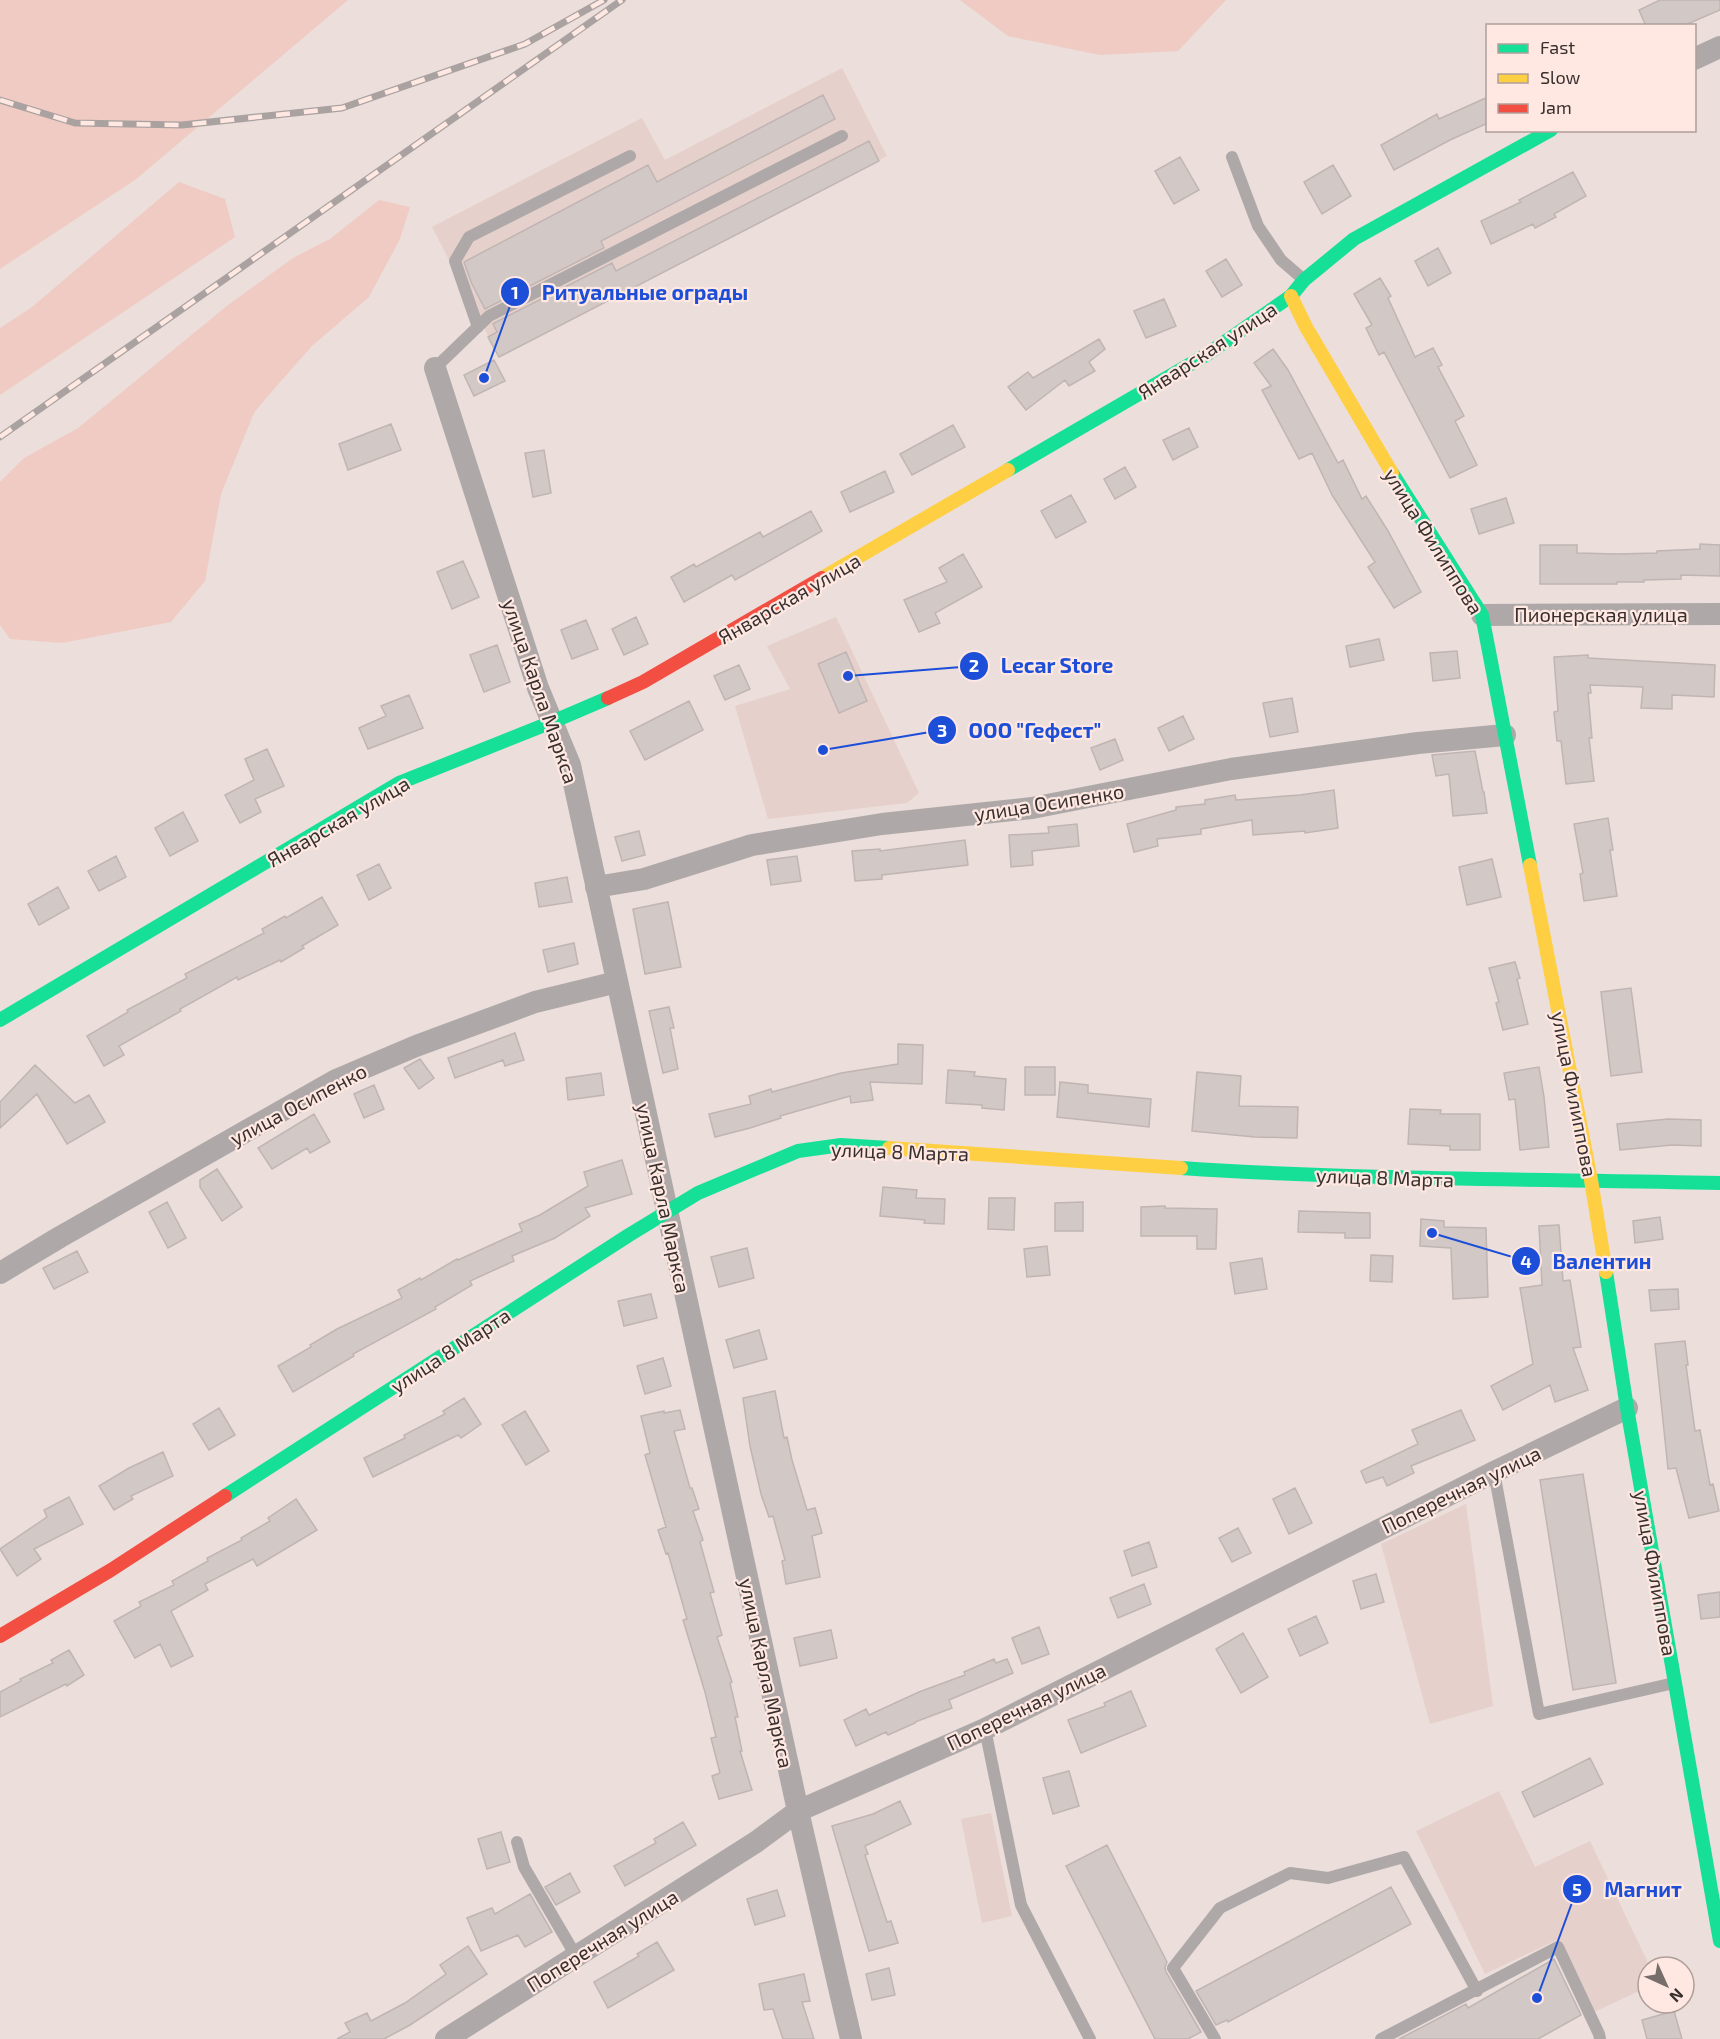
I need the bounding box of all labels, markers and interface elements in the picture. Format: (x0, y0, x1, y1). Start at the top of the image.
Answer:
legend (1486, 24, 1696, 132)
text: Fast (1540, 36, 1575, 58)
text: Slow (1540, 66, 1581, 88)
text: Jam (1540, 96, 1572, 118)
callout: Ритуальные ограды (500, 273, 760, 312)
text: Ритуальные ограды (542, 279, 748, 304)
text: 1 (511, 281, 519, 303)
street label: Январская улица (1133, 296, 1281, 405)
street label: улица Филиппова (1378, 463, 1489, 619)
street label: Январская улица (714, 547, 865, 649)
street label: улица Карла Маркса (497, 596, 584, 787)
street label: Пионерская улица (1514, 602, 1688, 627)
callout: Lecar Store (959, 646, 1126, 685)
text: Lecar Store (1001, 652, 1114, 677)
text: 2 (969, 654, 979, 676)
callout: ООО "Гефест" (927, 711, 1114, 750)
text: ООО "Гефест" (969, 717, 1101, 742)
text: 3 (937, 719, 947, 741)
street label: Январская улица (263, 770, 414, 872)
street label: улица Осипенко (972, 778, 1126, 827)
street label: улица Филиппова (1546, 1009, 1603, 1179)
street label: улица Осипенко (226, 1058, 371, 1151)
street label: улица Карла Маркса (631, 1101, 696, 1295)
street label: улица 8 Марта (831, 1137, 969, 1166)
street label: улица 8 Марта (1316, 1163, 1454, 1192)
callout: Валентин (1511, 1242, 1663, 1281)
text: Валентин (1553, 1248, 1651, 1273)
text: 4 (1520, 1250, 1532, 1272)
street label: улица 8 Марта (386, 1302, 515, 1398)
street label: Поперечная улица (1378, 1440, 1545, 1539)
street label: улица Филиппова (1629, 1488, 1682, 1658)
street label: улица Карла Маркса (734, 1576, 799, 1770)
street label: Поперечная улица (943, 1657, 1110, 1756)
callout: Магнит (1562, 1870, 1694, 1909)
text: Магнит (1604, 1876, 1682, 1901)
text: 5 (1572, 1878, 1582, 1900)
street label: Поперечная улица (522, 1884, 683, 1997)
north arrow (1636, 1955, 1696, 2015)
text: N (1666, 1985, 1688, 2007)

